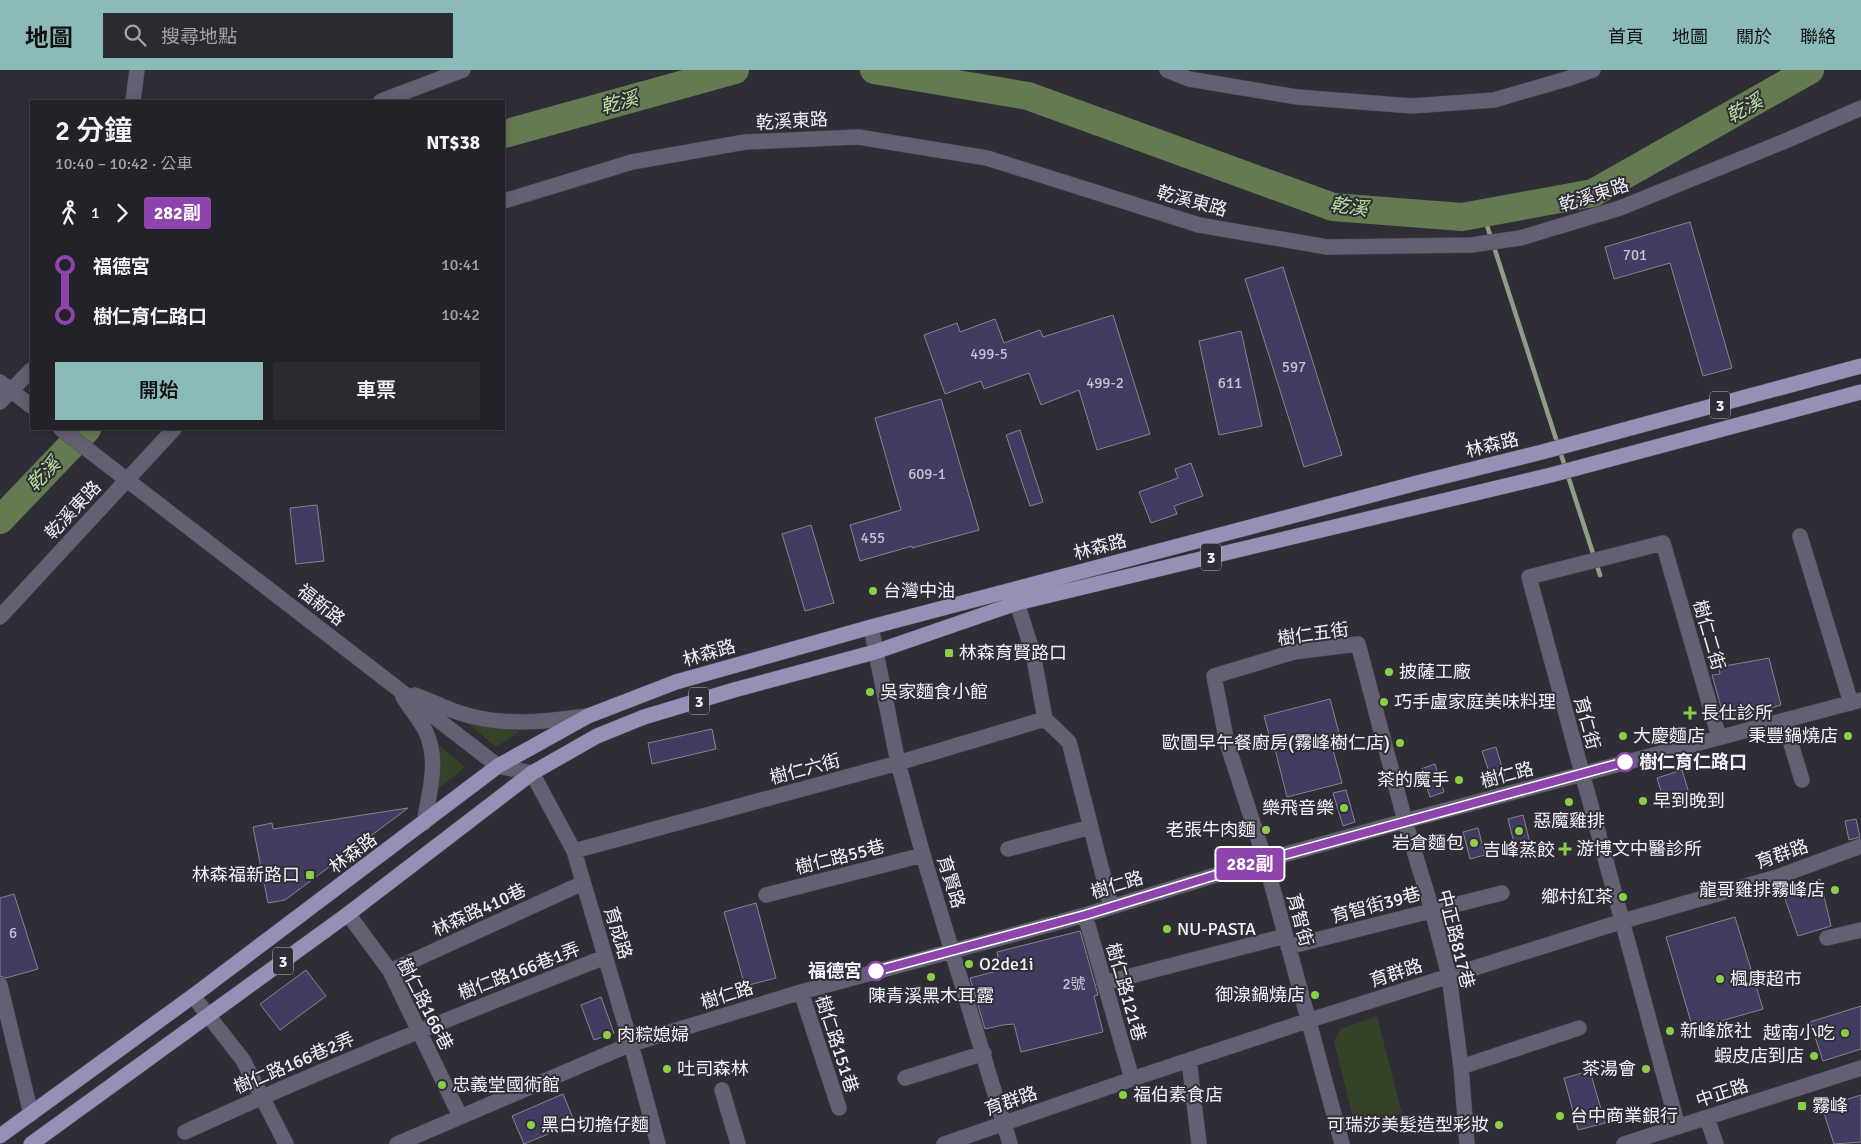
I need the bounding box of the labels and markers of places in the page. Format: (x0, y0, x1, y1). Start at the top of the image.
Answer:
place label: 台灣中油 (883, 580, 955, 602)
marker: 台灣中油 (867, 585, 879, 597)
place label: 林森育賢路口 (959, 642, 1067, 664)
marker: 林森育賢路口 (943, 647, 955, 659)
place label: 披薩工廠 (1399, 661, 1471, 683)
marker: 披薩工廠 (1383, 666, 1395, 678)
place label: 吳家麵食小館 (880, 681, 988, 703)
marker: 吳家麵食小館 (864, 686, 876, 698)
place label: 巧手盧家庭美味料理 (1394, 691, 1556, 713)
marker: 巧手盧家庭美味料理 (1378, 696, 1390, 708)
place label: 長仕診所 (1701, 702, 1773, 724)
marker: 長仕診所 (1683, 706, 1697, 720)
place label: 大慶麵店 (1633, 725, 1705, 747)
place label: 秉豐鍋燒店 (1748, 725, 1838, 747)
marker: 大慶麵店 (1617, 730, 1629, 742)
marker: 秉豐鍋燒店 (1842, 730, 1854, 742)
place label: 歐圖早午餐廚房(霧峰樹仁店) (1162, 732, 1390, 754)
marker: 歐圖早午餐廚房(霧峰樹仁店) (1394, 737, 1406, 749)
place label: 樹仁育仁路口 (1639, 751, 1747, 773)
marker: 樹仁育仁路口 (1615, 752, 1635, 772)
place label: 茶的魔手 (1377, 769, 1449, 791)
marker: 茶的魔手 (1453, 774, 1465, 786)
place label: 早到晚到 (1653, 790, 1725, 812)
marker: 早到晚到 (1637, 795, 1649, 807)
marker: 惡魔雞排 (1563, 796, 1575, 808)
place label: 樂飛音樂 (1262, 797, 1334, 819)
marker: 樂飛音樂 (1338, 802, 1350, 814)
place label: 惡魔雞排 (1533, 810, 1605, 832)
place label: 老張牛肉麵 (1166, 819, 1256, 841)
marker: 老張牛肉麵 (1260, 824, 1272, 836)
marker: 吉峰蒸餃 (1513, 825, 1525, 837)
place label: 岩倉麵包 (1392, 832, 1464, 854)
marker: 岩倉麵包 (1468, 837, 1480, 849)
place label: 游博文中醫診所 (1576, 838, 1702, 860)
place label: 吉峰蒸餃 (1483, 839, 1555, 861)
marker: 游博文中醫診所 (1558, 842, 1572, 856)
place label: 林森福新路口 (192, 864, 300, 886)
marker: 林森福新路口 (304, 869, 316, 881)
place label: 龍哥雞排霧峰店 (1699, 879, 1825, 901)
marker: 龍哥雞排霧峰店 (1829, 884, 1841, 896)
place label: 鄉村紅茶 (1541, 886, 1613, 908)
marker: 鄉村紅茶 (1617, 891, 1629, 903)
place label: NU-PASTA (1177, 918, 1256, 940)
marker: NU-PASTA (1161, 923, 1173, 935)
place label: O2de1i (979, 953, 1034, 975)
marker: O2de1i (963, 958, 975, 970)
place label: 福德宮 (808, 960, 862, 982)
marker: 福德宮 (866, 961, 886, 981)
place label: 楓康超市 (1730, 968, 1802, 990)
marker: 陳青溪黑木耳露 (925, 971, 937, 983)
marker: 楓康超市 (1714, 973, 1726, 985)
place label: 御湶鍋燒店 (1215, 984, 1305, 1006)
place label: 陳青溪黑木耳露 (868, 985, 994, 1007)
marker: 御湶鍋燒店 (1309, 989, 1321, 1001)
place label: 新峰旅社 (1680, 1020, 1752, 1042)
place label: 越南小吃 (1763, 1022, 1835, 1044)
place label: 肉粽媳婦 (617, 1024, 689, 1046)
marker: 新峰旅社 (1664, 1025, 1676, 1037)
marker: 越南小吃 (1839, 1027, 1851, 1039)
marker: 肉粽媳婦 (601, 1029, 613, 1041)
place label: 蝦皮店到店 (1714, 1045, 1804, 1067)
marker: 蝦皮店到店 (1808, 1050, 1820, 1062)
place label: 吐司森林 (677, 1058, 749, 1080)
place label: 茶湯會 (1582, 1058, 1636, 1080)
marker: 吐司森林 (661, 1063, 673, 1075)
marker: 茶湯會 (1640, 1063, 1652, 1075)
place label: 忠義堂國術館 (452, 1074, 560, 1096)
marker: 忠義堂國術館 (436, 1079, 448, 1091)
place label: 福伯素食店 (1133, 1084, 1223, 1106)
marker: 福伯素食店 (1117, 1089, 1129, 1101)
place label: 霧峰 (1812, 1095, 1848, 1117)
marker: 霧峰 (1796, 1100, 1808, 1112)
place label: 台中商業銀行 (1570, 1105, 1678, 1127)
marker: 台中商業銀行 (1554, 1110, 1566, 1122)
place label: 黑白切擔仔麵 (541, 1114, 649, 1136)
place label: 可瑞莎美髮造型彩妝 (1327, 1114, 1489, 1136)
marker: 黑白切擔仔麵 (525, 1119, 537, 1131)
marker: 可瑞莎美髮造型彩妝 (1493, 1119, 1505, 1131)

